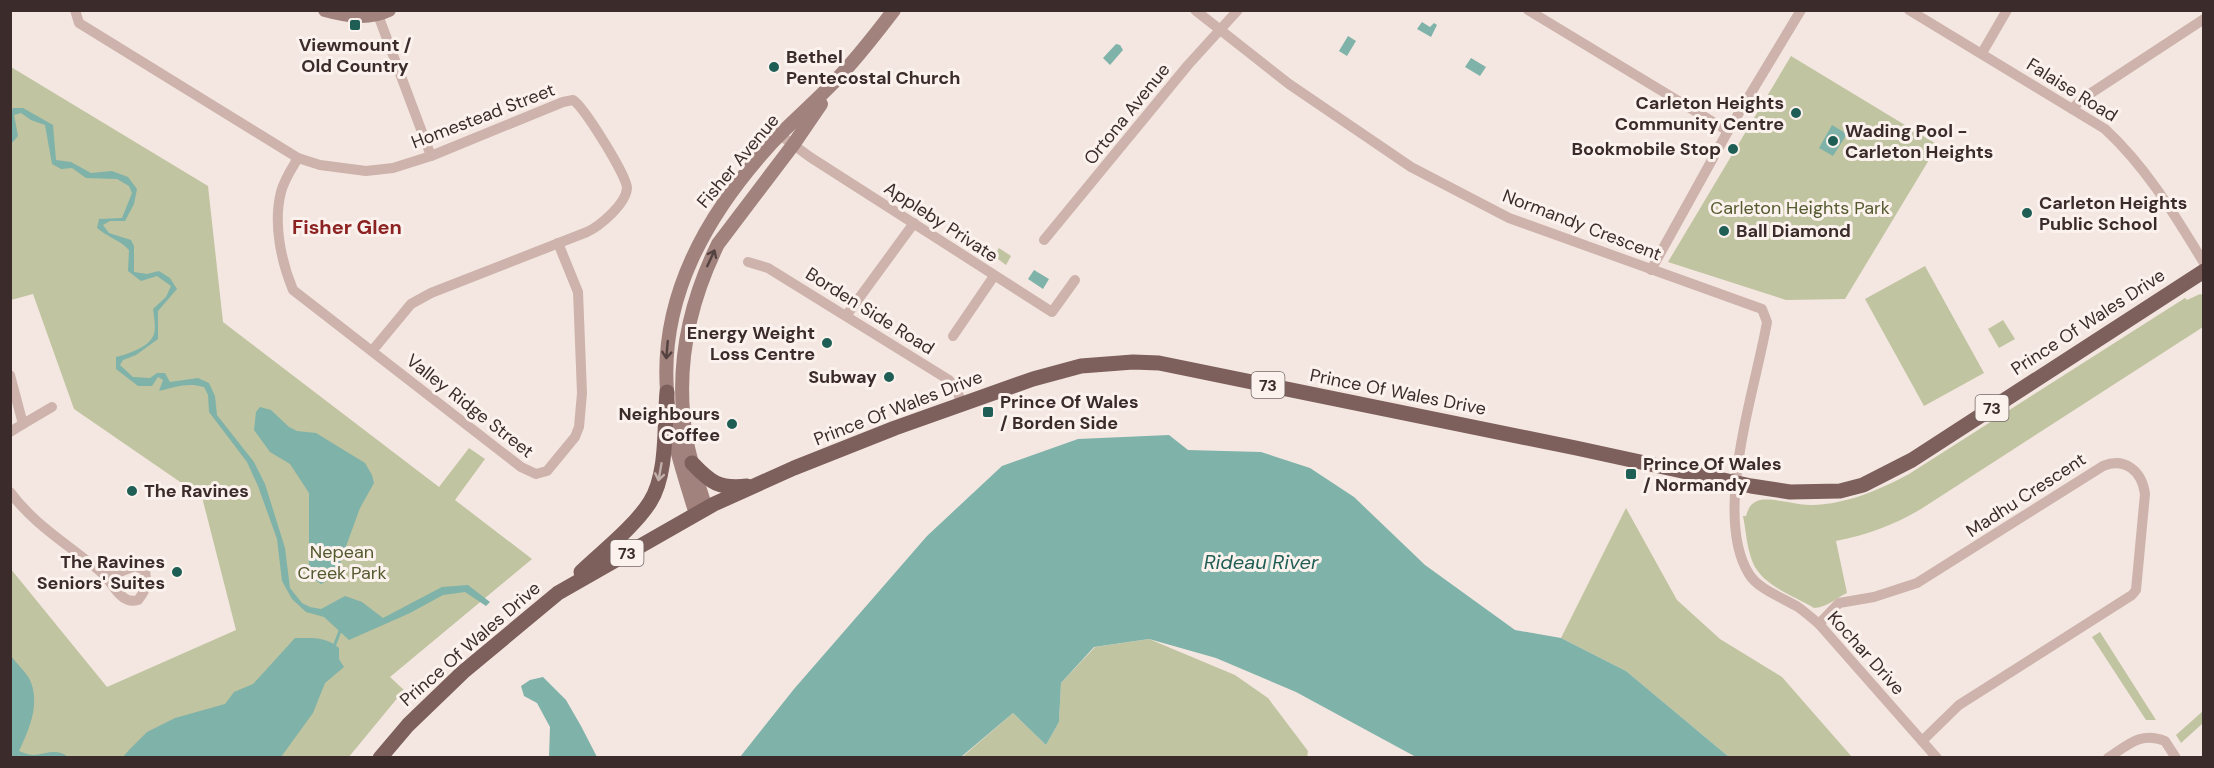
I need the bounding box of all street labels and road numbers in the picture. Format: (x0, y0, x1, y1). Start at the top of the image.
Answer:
street label: Falaise Road (2022, 53, 2122, 127)
street label: Ortona Avenue (1079, 58, 1175, 170)
street label: Homestead Street (408, 78, 558, 154)
street label: Fisher Avenue (691, 109, 785, 213)
street label: Appleby Private (879, 176, 1003, 268)
street label: Normandy Crescent (1499, 184, 1665, 266)
street label: Borden Side Road (801, 262, 939, 360)
street label: Prince Of Wales Drive (2006, 263, 2170, 381)
street label: Valley Ridge Street (401, 349, 539, 463)
street label: Prince Of Wales Drive (1308, 363, 1488, 421)
street label: Prince Of Wales Drive (810, 365, 986, 451)
road number: 73 (1252, 372, 1284, 398)
road number: 73 (1976, 395, 2008, 421)
street label: Madhu Crescent (1962, 447, 2090, 543)
road number: 73 (610, 540, 644, 566)
street label: Prince Of Wales Drive (395, 576, 545, 712)
street label: Kochar Drive (1822, 606, 1910, 700)

